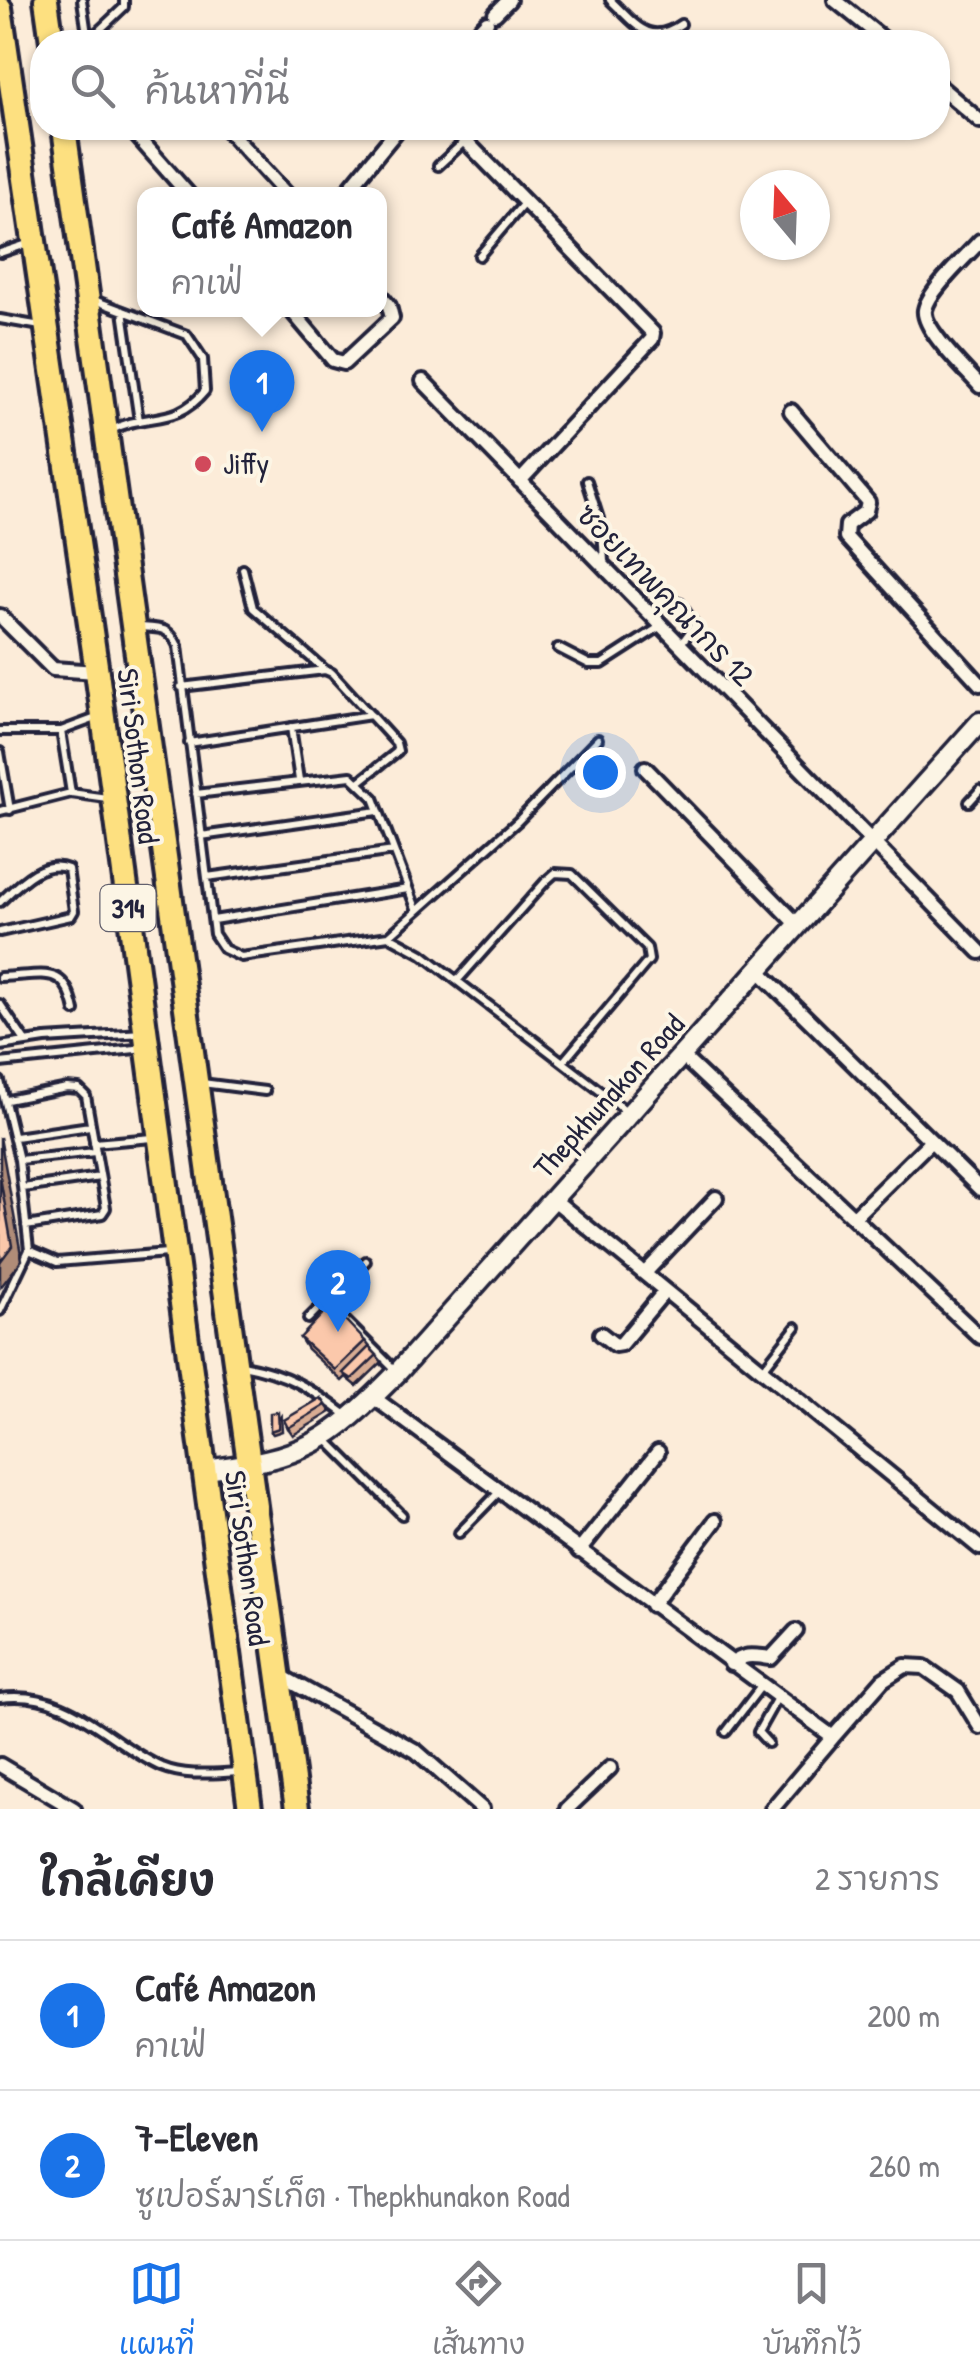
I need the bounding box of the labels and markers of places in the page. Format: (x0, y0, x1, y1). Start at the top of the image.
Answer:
pin: 1 (230, 350, 294, 432)
place label: Jiffy (223, 443, 269, 483)
marker: Jiffy (192, 453, 214, 475)
pin: 2 (306, 1250, 370, 1332)

